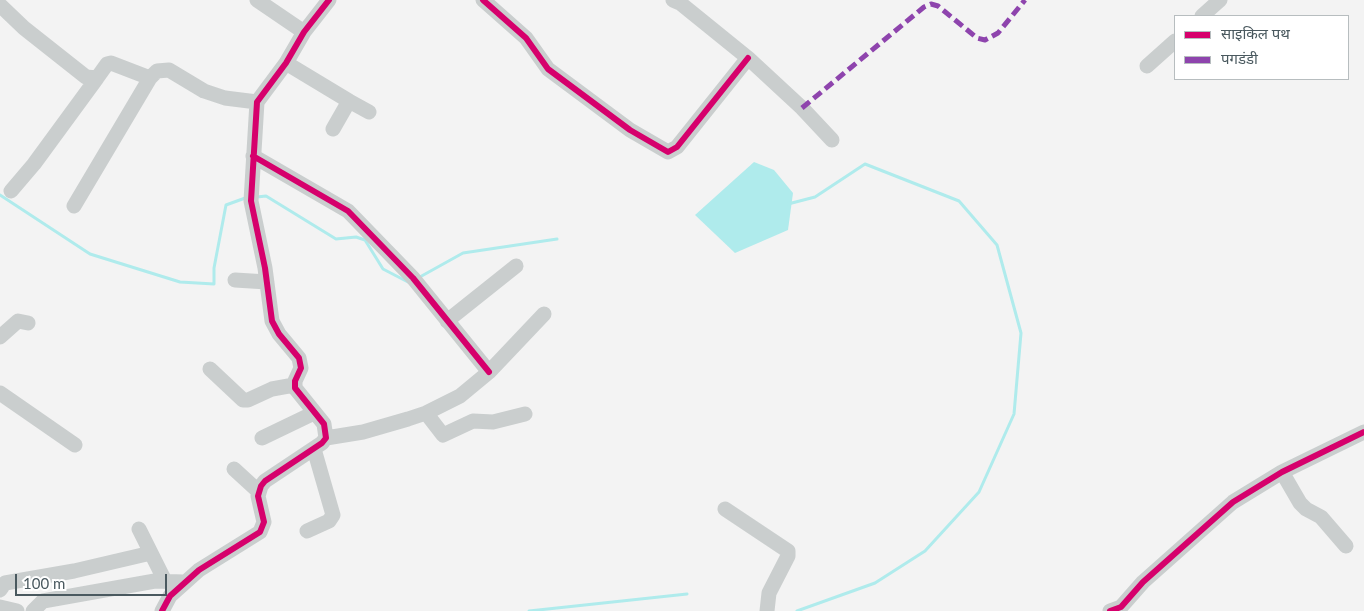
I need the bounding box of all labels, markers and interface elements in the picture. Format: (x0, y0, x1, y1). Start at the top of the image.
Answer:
legend (1174, 15, 1349, 80)
text: साइकिल पथ (1221, 24, 1290, 42)
text: पगडंडी (1221, 49, 1258, 67)
scale bar (18, 564, 170, 596)
text: 100 m (23, 574, 65, 592)

